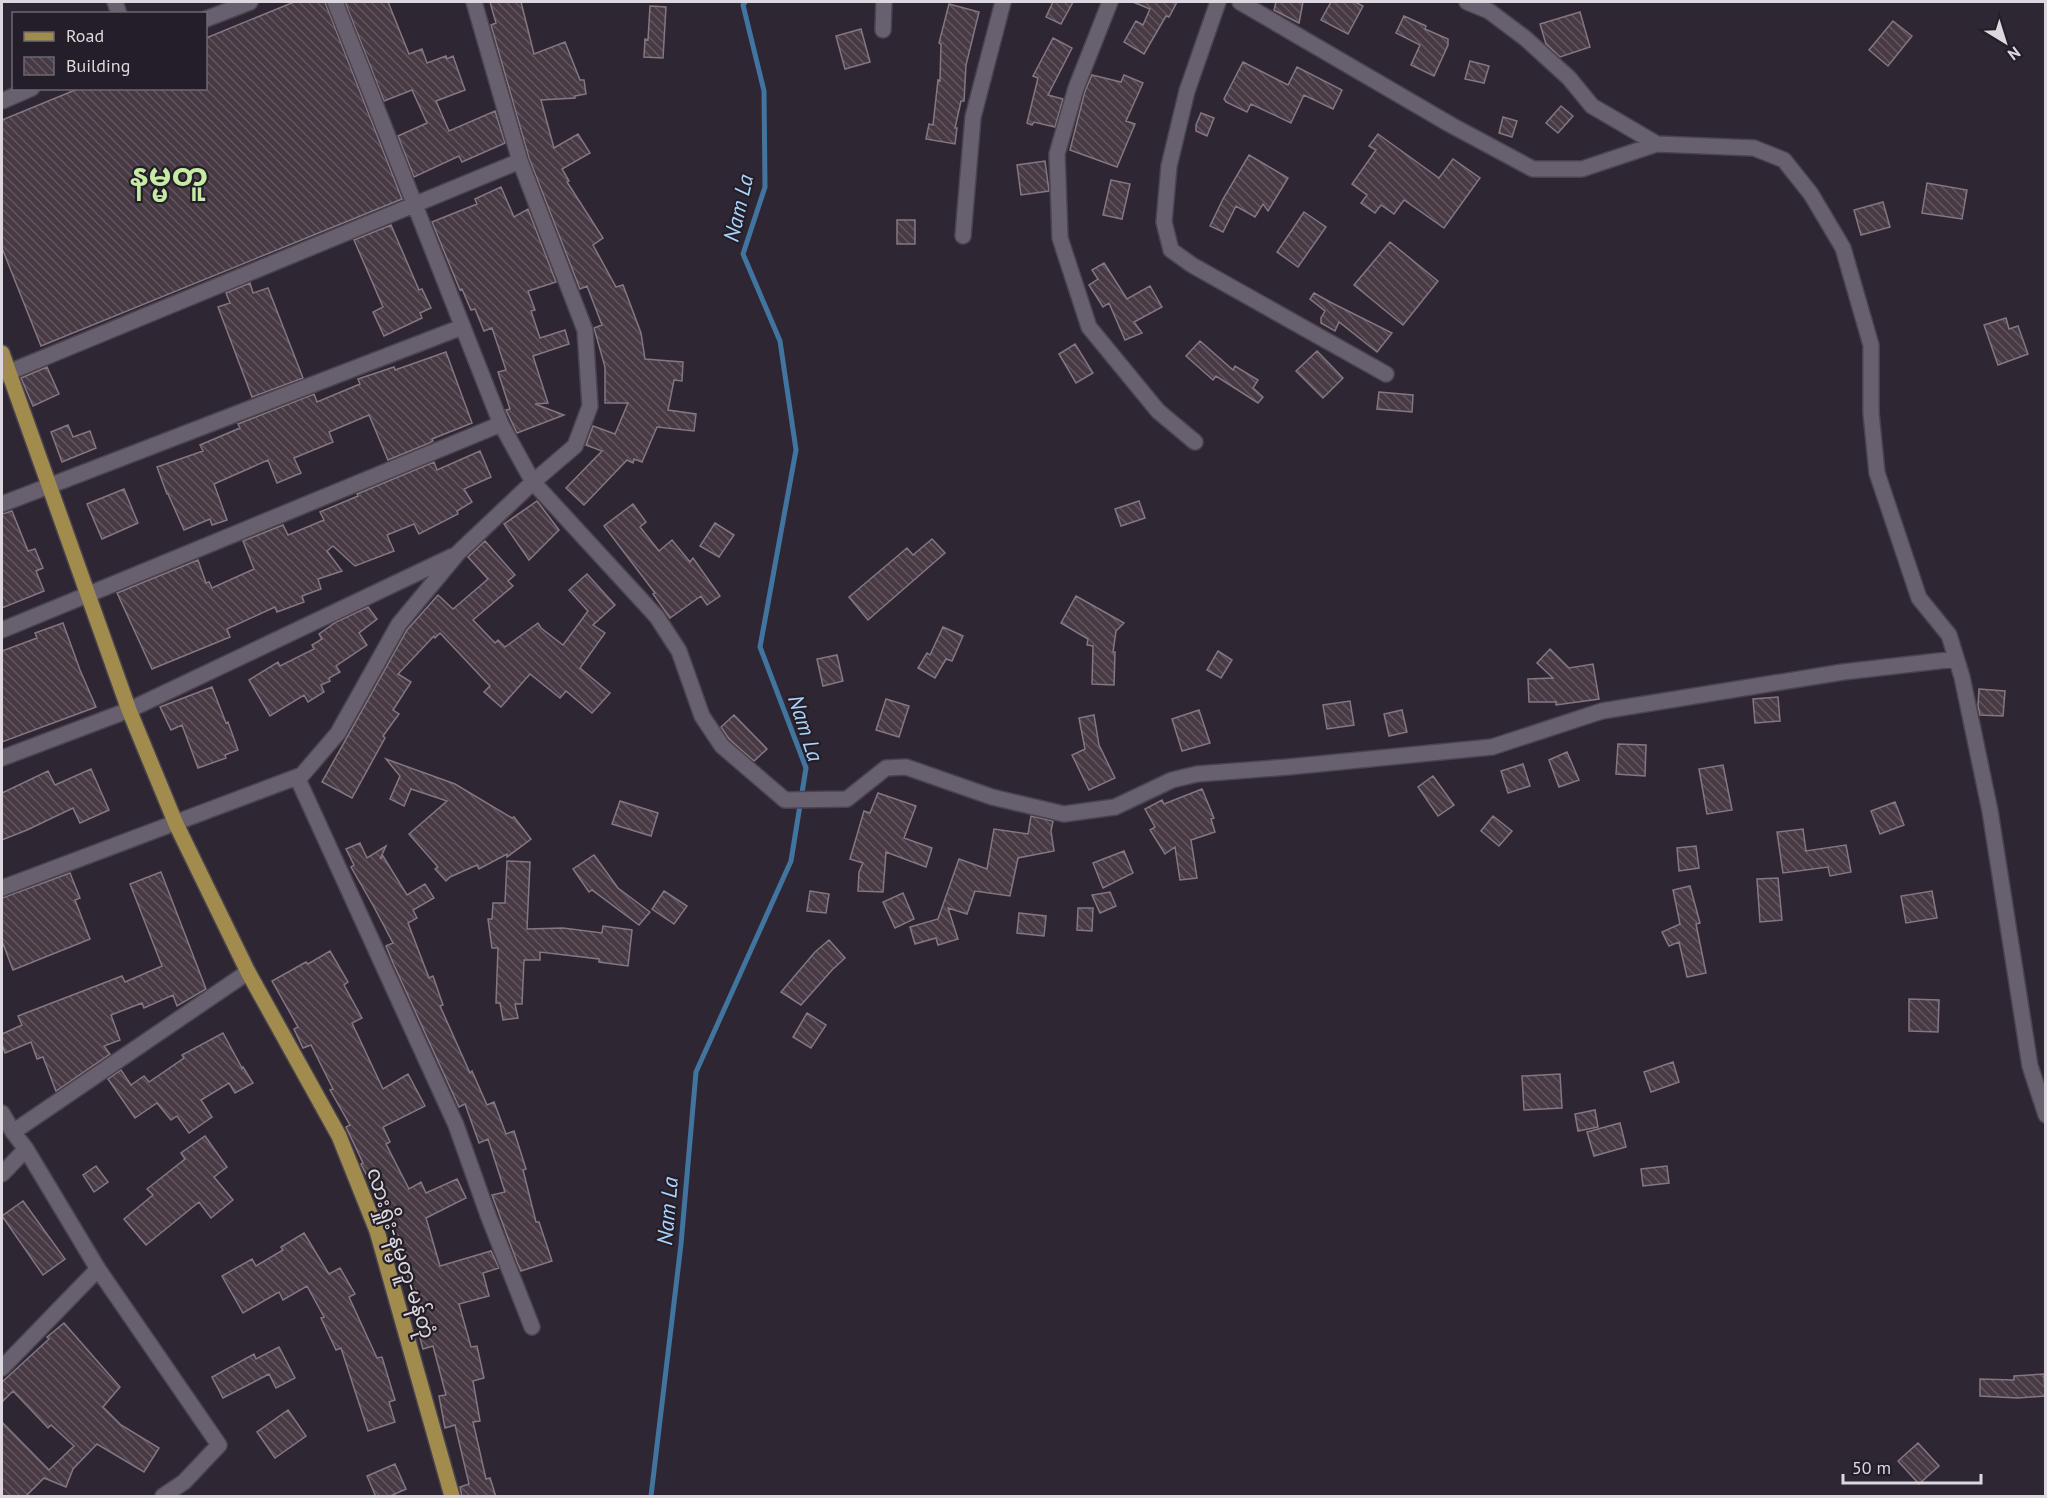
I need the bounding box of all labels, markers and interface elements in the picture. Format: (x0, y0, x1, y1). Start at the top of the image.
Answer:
legend (12, 12, 207, 90)
north arrow (1975, 12, 2035, 72)
text: Road (66, 24, 104, 47)
text: N (2004, 43, 2025, 65)
text: Building (66, 54, 130, 77)
district label: နမ္မတူ (130, 152, 208, 202)
water label: Nam La (717, 171, 759, 244)
water label: Nam La (782, 691, 830, 765)
street label: လားရှိုး-နမ္မတူ-မန်တုံ (357, 1163, 444, 1343)
water label: Nam La (650, 1175, 684, 1246)
scale bar (1843, 1447, 1981, 1485)
text: 50 m (1852, 1456, 1891, 1479)

